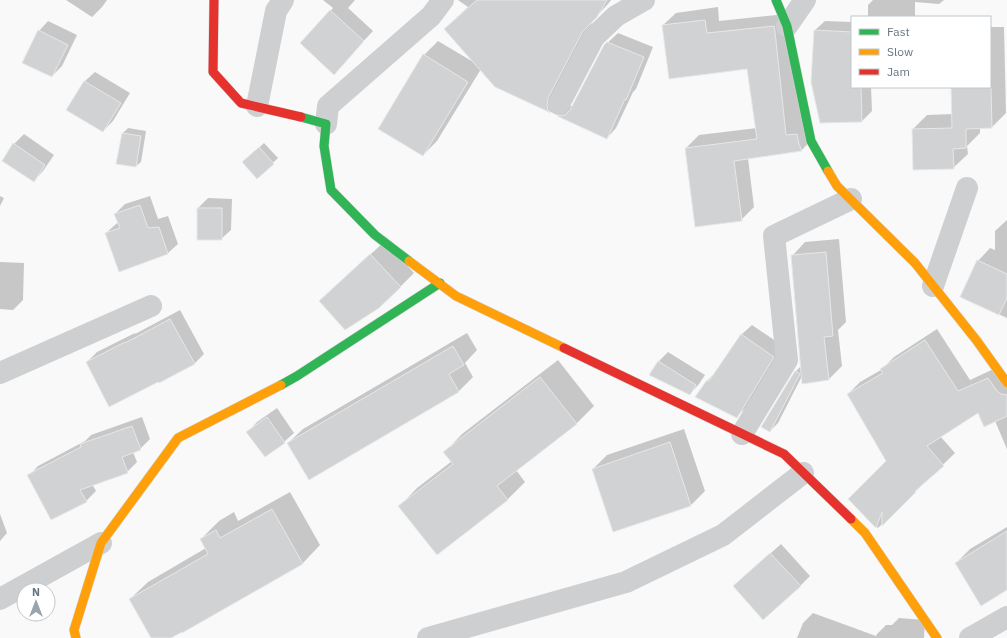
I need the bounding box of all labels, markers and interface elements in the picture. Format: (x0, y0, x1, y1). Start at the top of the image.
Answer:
legend (851, 16, 991, 88)
text: Fast (887, 24, 910, 39)
text: Slow (887, 44, 913, 59)
text: Jam (887, 64, 910, 79)
north arrow (16, 582, 56, 622)
text: N (32, 585, 40, 599)

